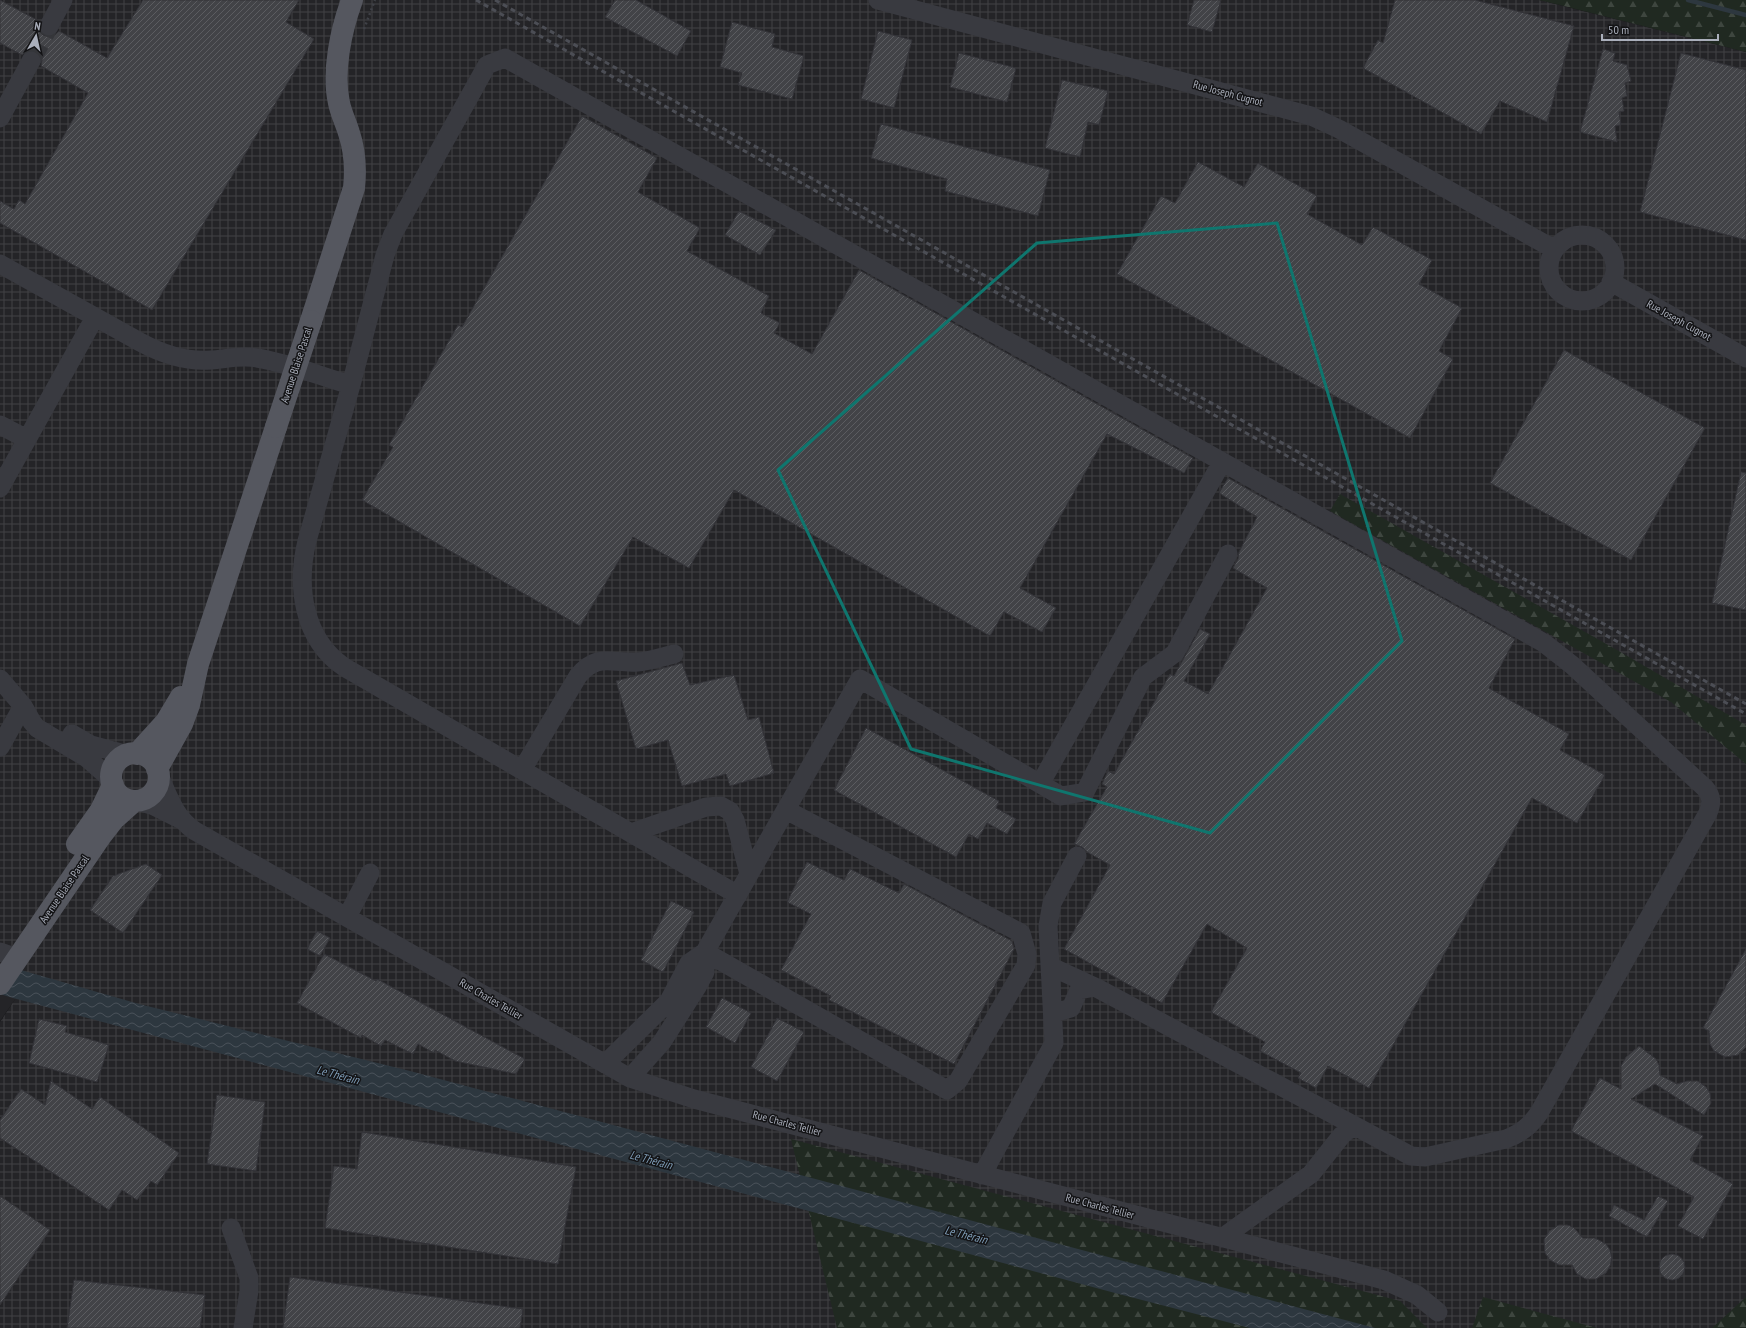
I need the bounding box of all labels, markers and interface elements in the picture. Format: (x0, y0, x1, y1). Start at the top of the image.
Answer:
north arrow (16, 16, 56, 56)
scale bar (1602, 16, 1718, 42)
text: N (34, 19, 42, 34)
text: 50 m (1608, 22, 1629, 37)
street label: Rue Joseph Cugnot (1192, 77, 1264, 109)
street label: Rue Joseph Cugnot (1644, 297, 1714, 343)
street label: Avenue Blaise Pascal (277, 325, 315, 405)
street label: Avenue Blaise Pascal (36, 852, 92, 926)
street label: Rue Charles Tellier (457, 975, 525, 1023)
water label: Le Thérain (315, 1062, 362, 1088)
street label: Rue Charles Tellier (751, 1107, 823, 1139)
water label: Le Thérain (628, 1147, 675, 1173)
street label: Rue Charles Tellier (1064, 1190, 1136, 1222)
water label: Le Thérain (943, 1222, 990, 1247)

